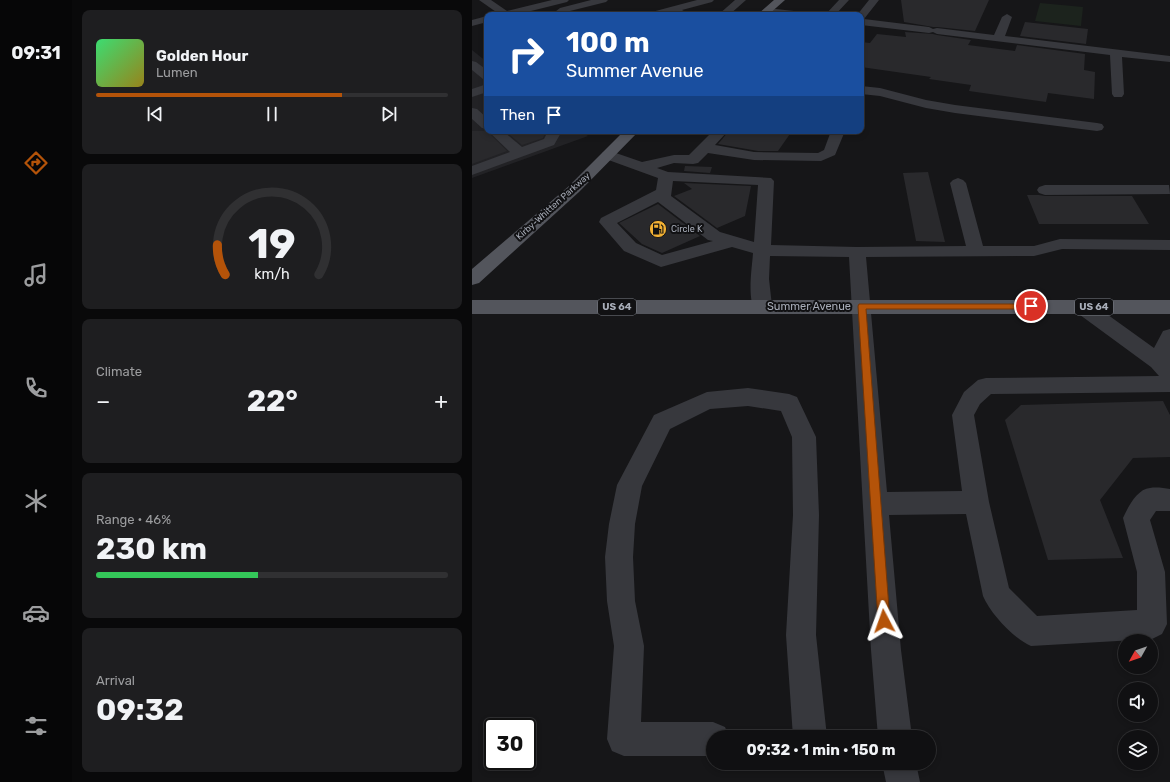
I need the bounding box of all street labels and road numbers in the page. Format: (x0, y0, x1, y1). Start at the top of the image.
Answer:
street label: Kirby-Whitten Parkway (514, 170, 592, 242)
road number: US 64 (598, 299, 636, 315)
road number: US 64 (1075, 299, 1113, 315)
street label: Summer Avenue (767, 300, 851, 313)

